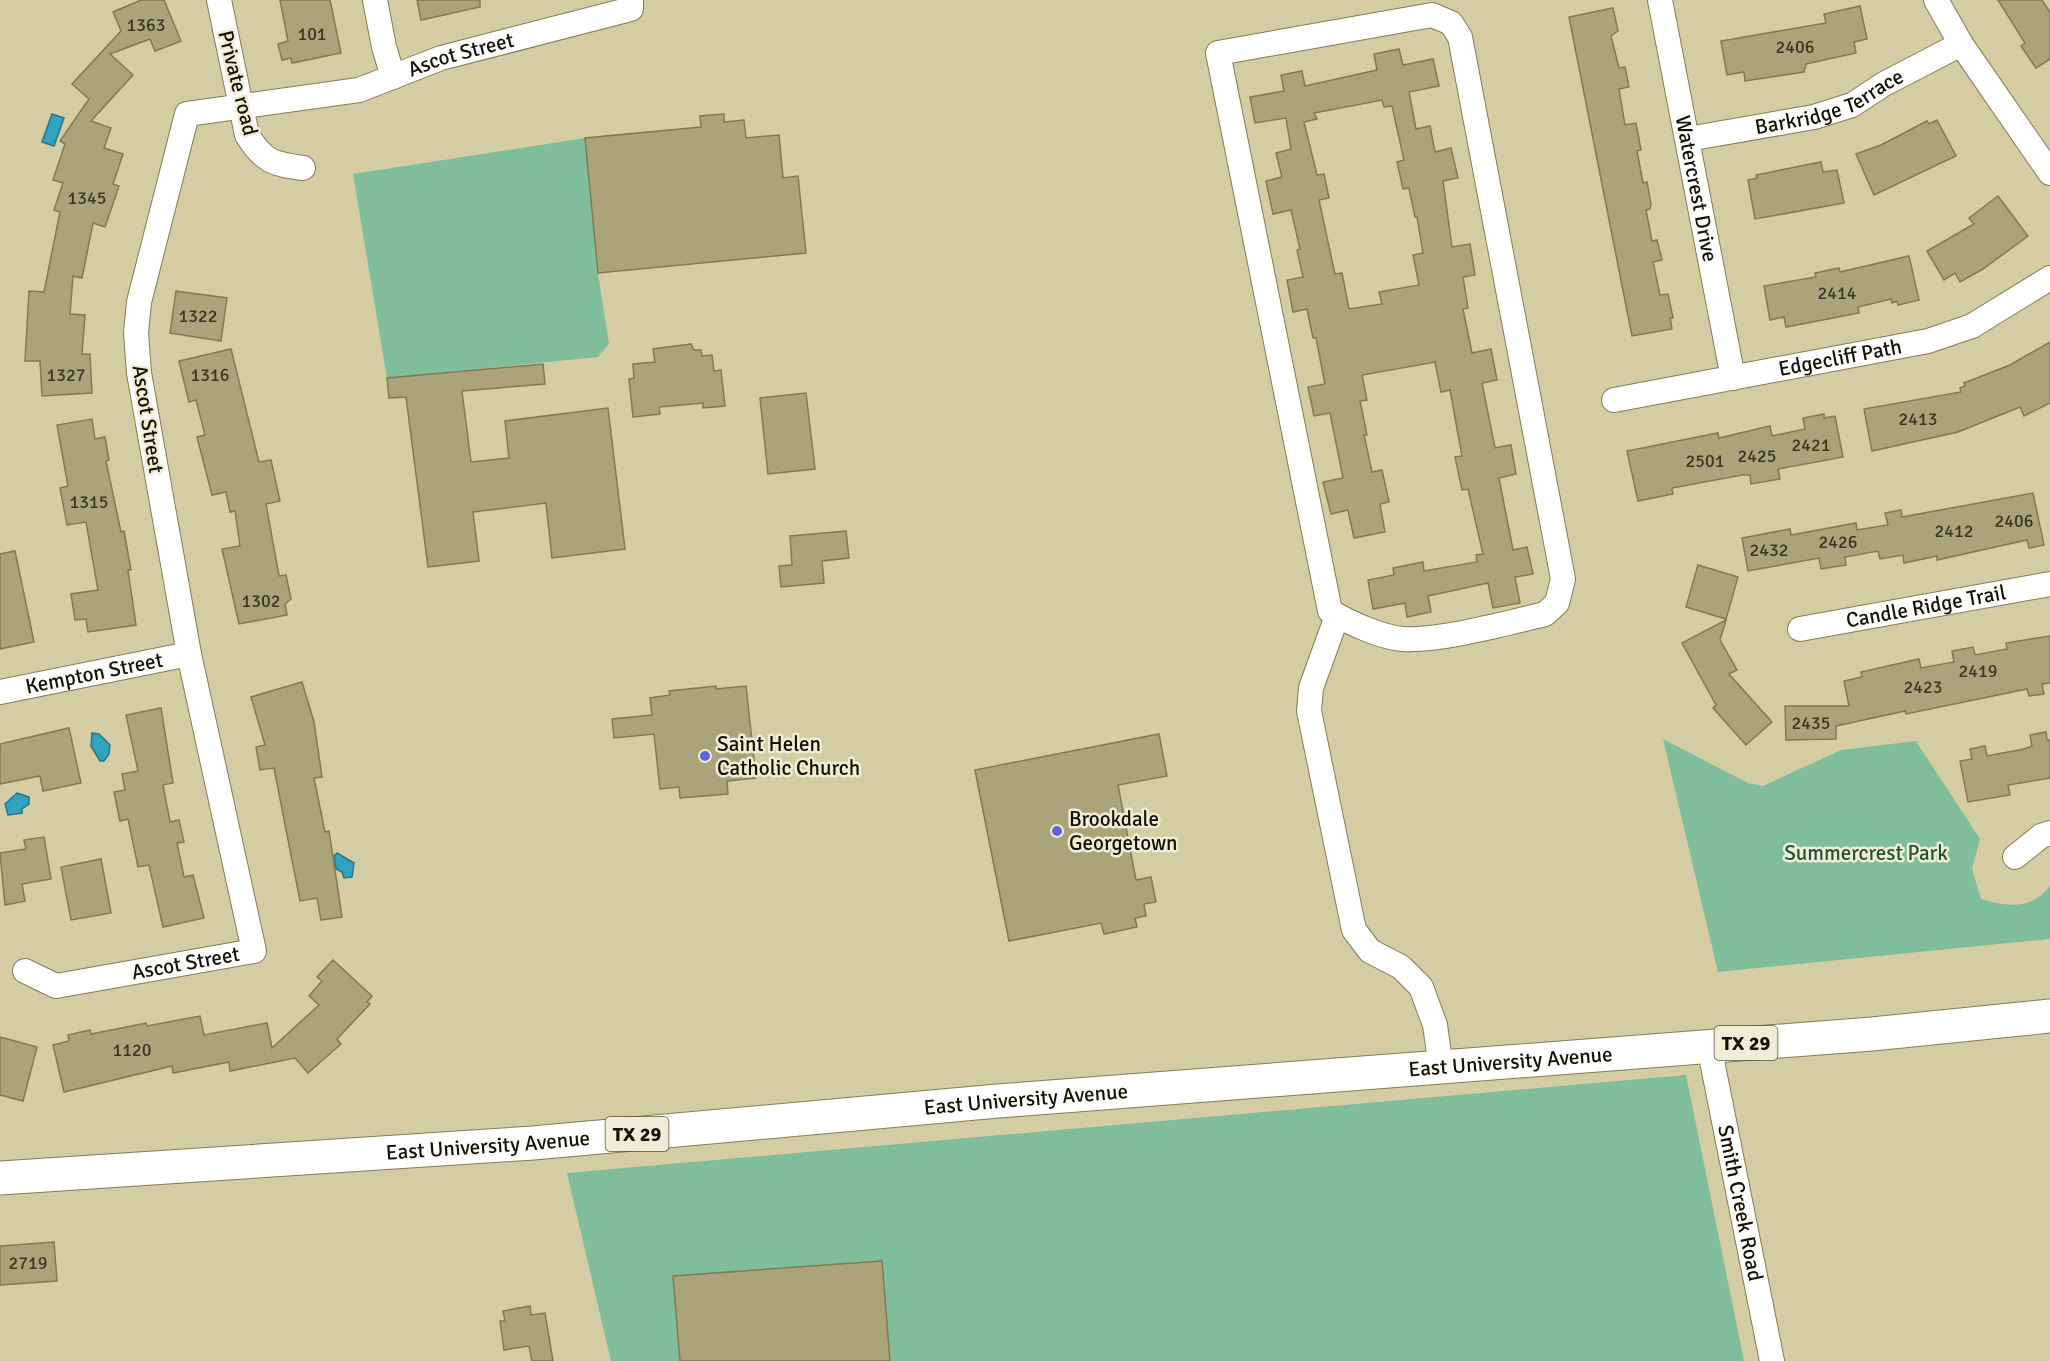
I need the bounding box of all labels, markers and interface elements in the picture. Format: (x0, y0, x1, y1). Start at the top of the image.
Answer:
house number: 1363 (127, 14, 165, 36)
house number: 101 (297, 23, 327, 45)
street label: Ascot Street (404, 27, 517, 83)
street label: Private road (212, 28, 264, 138)
house number: 2406 (1776, 36, 1814, 58)
street label: Barkridge Terrace (1753, 63, 1908, 140)
street label: Watercrest Drive (1670, 113, 1723, 264)
house number: 1345 (68, 187, 106, 209)
house number: 2414 (1818, 282, 1857, 304)
house number: 1322 (179, 305, 217, 327)
street label: Edgecliff Path (1776, 333, 1904, 382)
street label: Ascot Street (127, 363, 169, 475)
house number: 1327 (47, 364, 85, 386)
house number: 1316 (191, 364, 229, 386)
house number: 2413 (1899, 408, 1937, 430)
house number: 2421 (1792, 434, 1830, 456)
house number: 2425 (1738, 445, 1776, 467)
house number: 2501 (1686, 450, 1724, 472)
house number: 1315 (70, 491, 108, 513)
house number: 2406 (1995, 510, 2033, 532)
house number: 2412 (1935, 520, 1973, 542)
house number: 2426 (1819, 531, 1857, 553)
house number: 2432 (1750, 539, 1788, 561)
street label: Candle Ridge Trail (1844, 579, 2008, 633)
house number: 1302 (242, 590, 280, 612)
street label: Kempton Street (23, 647, 165, 700)
house number: 2419 (1959, 660, 1997, 682)
house number: 2423 (1904, 676, 1942, 698)
house number: 2435 (1792, 712, 1830, 734)
place label: Saint Helen Catholic Church (717, 731, 860, 781)
marker: Saint Helen Catholic Church (698, 749, 712, 763)
place label: Brookdale Georgetown (1069, 806, 1178, 856)
marker: Brookdale Georgetown (1050, 824, 1064, 838)
park label: Summercrest Park (1784, 840, 1948, 866)
street label: Ascot Street (129, 941, 242, 985)
road number: TX 29 (1714, 1026, 1778, 1060)
house number: 1120 (113, 1039, 151, 1061)
street label: East University Avenue (1407, 1041, 1613, 1082)
street label: East University Avenue (923, 1078, 1129, 1121)
road number: TX 29 (606, 1117, 668, 1151)
street label: Smith Creek Road (1712, 1123, 1769, 1283)
street label: East University Avenue (385, 1125, 591, 1166)
house number: 2719 (9, 1252, 47, 1274)

